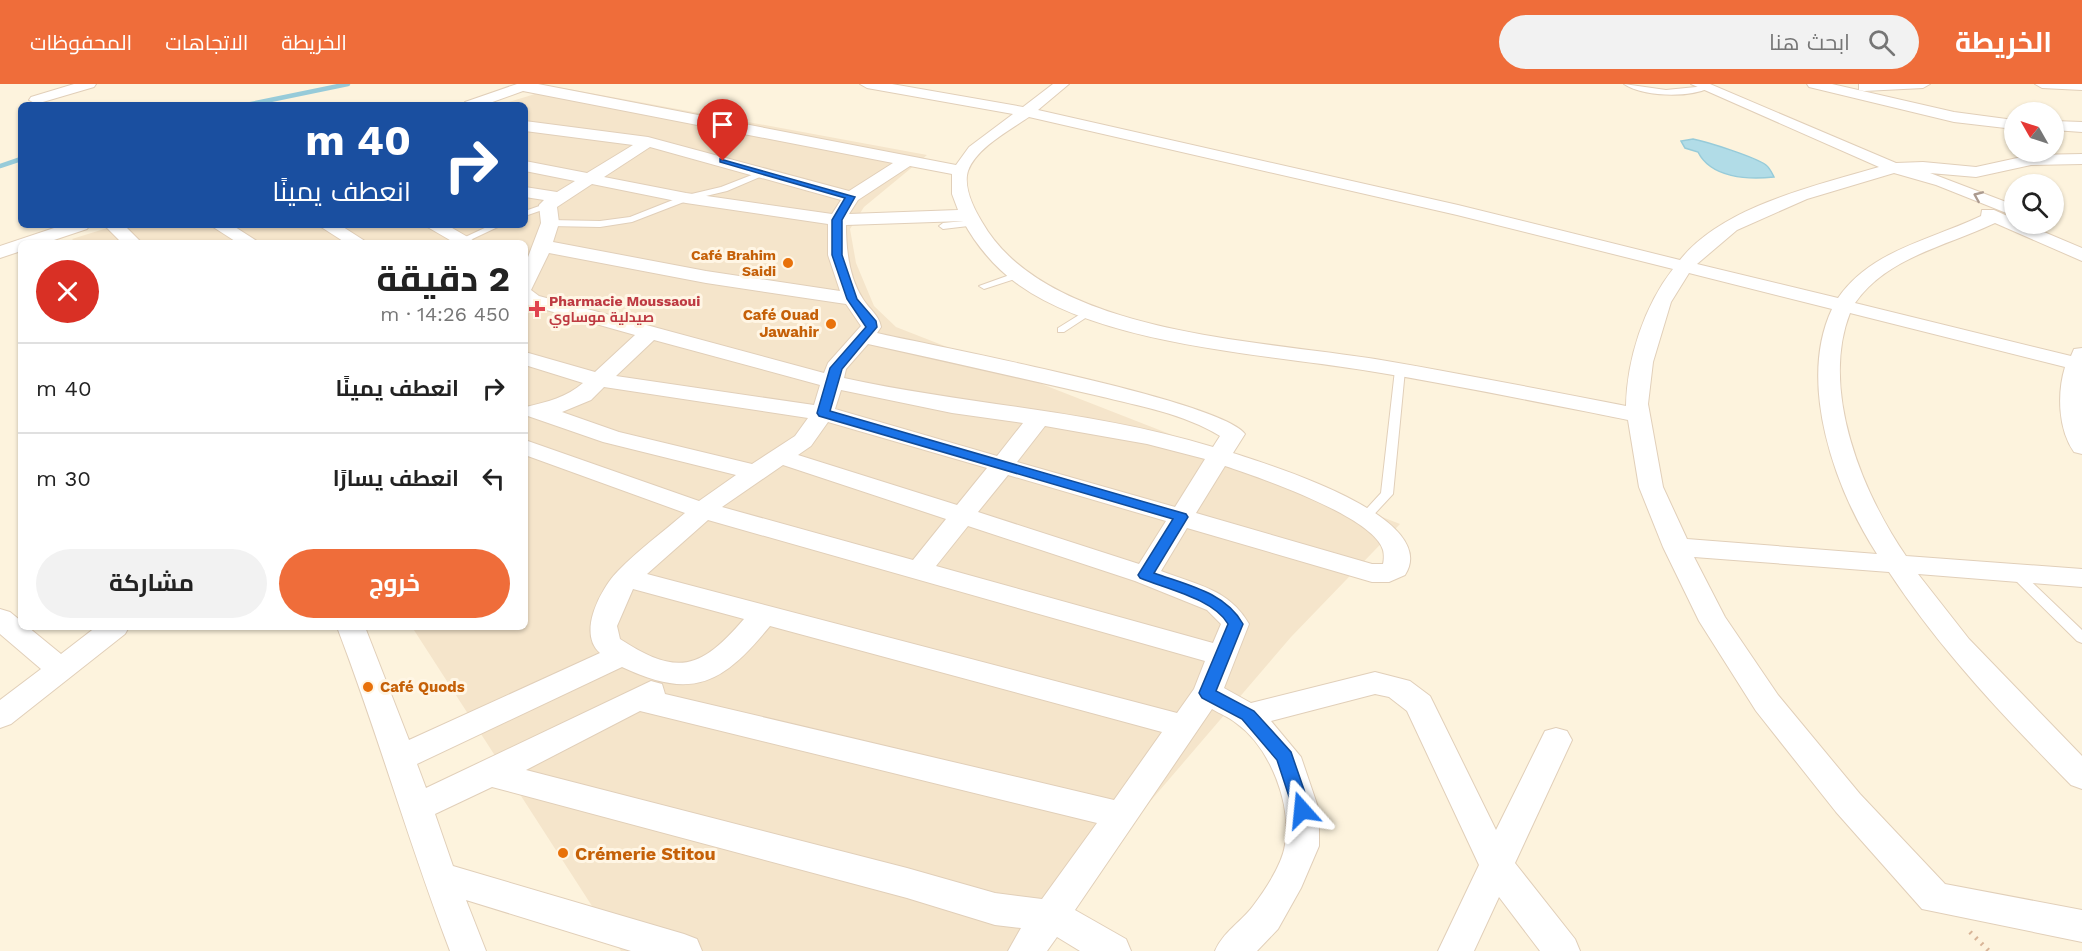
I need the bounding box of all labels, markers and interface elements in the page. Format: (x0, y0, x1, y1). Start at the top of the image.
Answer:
search box (1499, 15, 1919, 69)
icon: search (1865, 26, 1898, 59)
text: الخريطة (1955, 26, 2052, 59)
text: المحفوظات (30, 30, 132, 55)
text: الاتجاهات (165, 30, 248, 55)
text: الخريطة (281, 30, 347, 55)
text: ابحث هنا (1769, 30, 1850, 55)
pin (697, 99, 748, 161)
north arrow (2004, 102, 2064, 162)
map controls (2004, 102, 2064, 234)
icon: arrive (706, 108, 739, 141)
text: 40 m (305, 116, 411, 165)
icon: right (432, 126, 510, 204)
button: search (2004, 174, 2064, 234)
text: انعطف يمينًا (272, 176, 411, 208)
one-way arrow (1974, 191, 1985, 203)
place label: Café Brahim Saidi (691, 247, 776, 279)
marker: Café Brahim Saidi (781, 256, 795, 270)
text: 2 دقيقة (376, 258, 510, 300)
button: close (36, 260, 99, 323)
place label: Pharmacie Moussaoui صيدلية موساوي (549, 293, 700, 328)
text: 450 m · 14:26 (380, 302, 510, 326)
marker: Pharmacie Moussaoui صيدلية موساوي (530, 302, 544, 316)
place label: Café Ouad Jawahir (743, 306, 820, 341)
marker: Café Ouad Jawahir (824, 317, 838, 331)
icon: right (477, 372, 510, 405)
text: 40 m (36, 376, 92, 401)
text: انعطف يمينًا (335, 376, 459, 401)
icon: left (477, 462, 510, 495)
text: 30 m (36, 466, 91, 491)
text: انعطف يسارًا (333, 466, 459, 491)
button: مشاركة (36, 549, 267, 618)
button: خروج (279, 549, 510, 618)
place label: Café Quods (380, 678, 465, 696)
marker: Café Quods (361, 680, 375, 694)
position arrow (1270, 778, 1334, 842)
place label: Crémerie Stitou (575, 843, 716, 864)
marker: Crémerie Stitou (556, 846, 570, 860)

